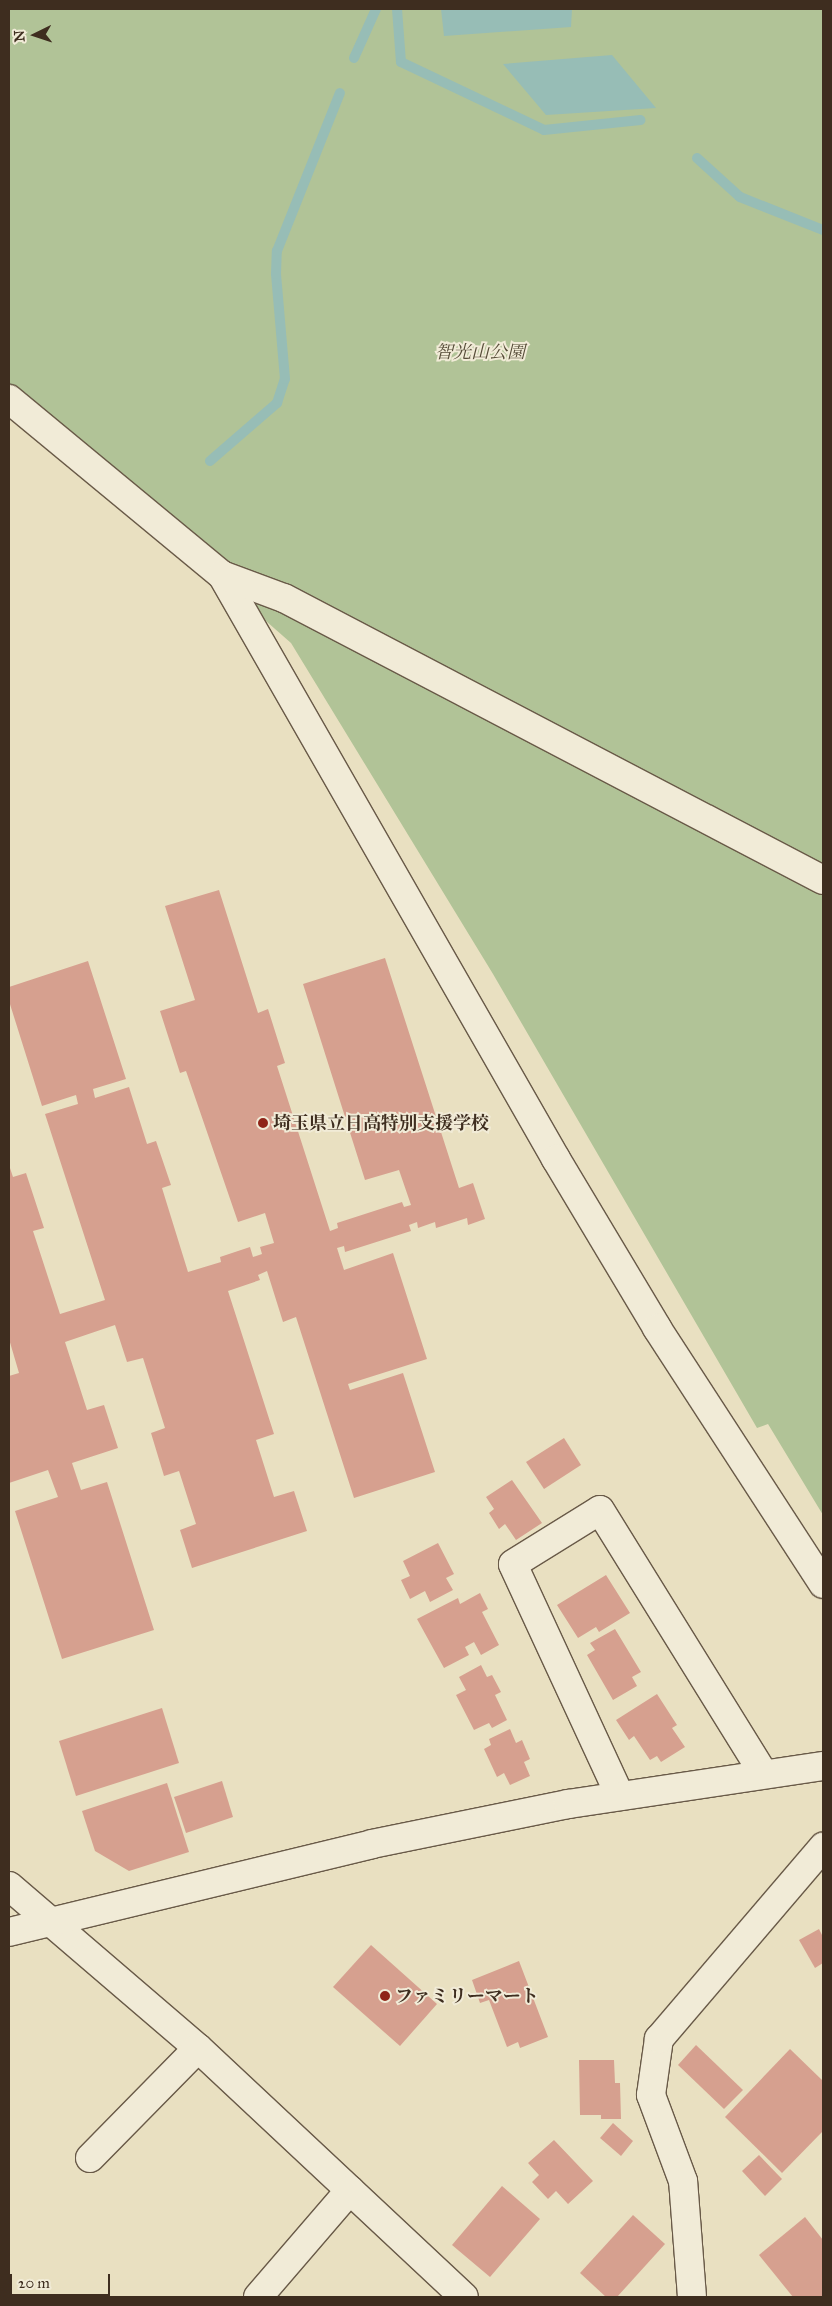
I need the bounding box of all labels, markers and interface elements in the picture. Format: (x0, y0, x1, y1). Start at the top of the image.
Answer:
north arrow (10, 10, 60, 60)
text: N (11, 30, 28, 43)
park label: 智光山公園 (435, 341, 525, 363)
place label: 埼玉県立日高特別支援学校 (273, 1112, 489, 1134)
marker: 埼玉県立日高特別支援学校 (257, 1117, 269, 1129)
place label: ファミリーマート (395, 1985, 539, 2007)
marker: ファミリーマート (379, 1990, 391, 2002)
scale bar (12, 2264, 112, 2296)
text: 20 m (18, 2274, 50, 2292)

